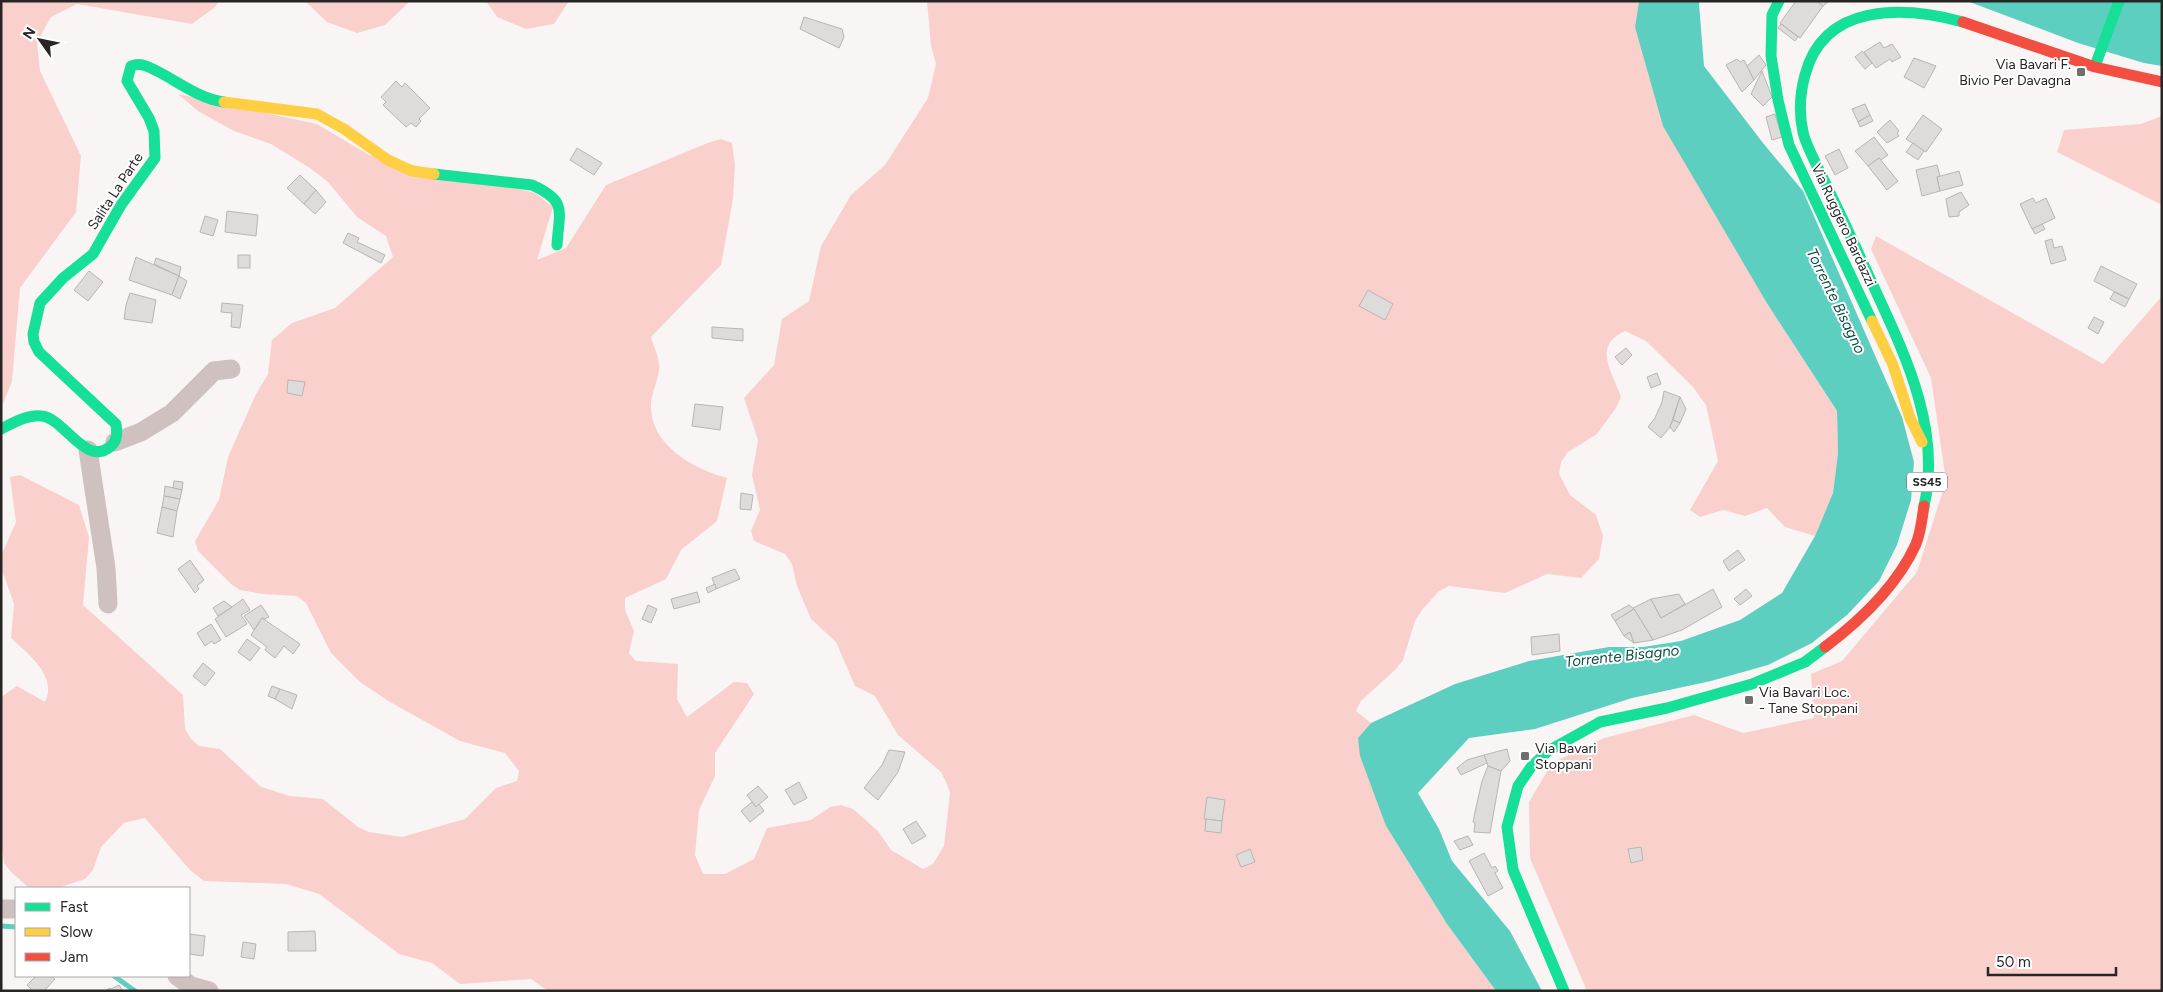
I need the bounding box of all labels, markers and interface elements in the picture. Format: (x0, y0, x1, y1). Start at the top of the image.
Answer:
north arrow (15, 15, 65, 65)
text: N (19, 24, 40, 42)
place label: Via Bavari F. Bivio Per Davagna (1959, 56, 2071, 89)
marker: Via Bavari F. Bivio Per Davagna (2075, 66, 2087, 78)
street label: Salita La Parte (84, 149, 147, 233)
street label: Via Ruggero Bardazzi (1808, 161, 1879, 289)
water label: Torrente Bisagno (1803, 245, 1869, 357)
road number: SS45 (1907, 472, 1947, 492)
water label: Torrente Bisagno (1564, 641, 1680, 671)
place label: Via Bavari Loc. - Tane Stoppani (1759, 684, 1858, 717)
marker: Via Bavari Loc. - Tane Stoppani (1743, 694, 1755, 706)
place label: Via Bavari Stoppani (1535, 740, 1596, 773)
marker: Via Bavari Stoppani (1519, 750, 1531, 762)
legend (15, 887, 190, 977)
text: Fast (60, 898, 89, 916)
text: Slow (60, 923, 93, 941)
scale bar (1988, 944, 2116, 976)
text: Jam (60, 948, 88, 966)
text: 50 m (1996, 953, 2031, 971)

